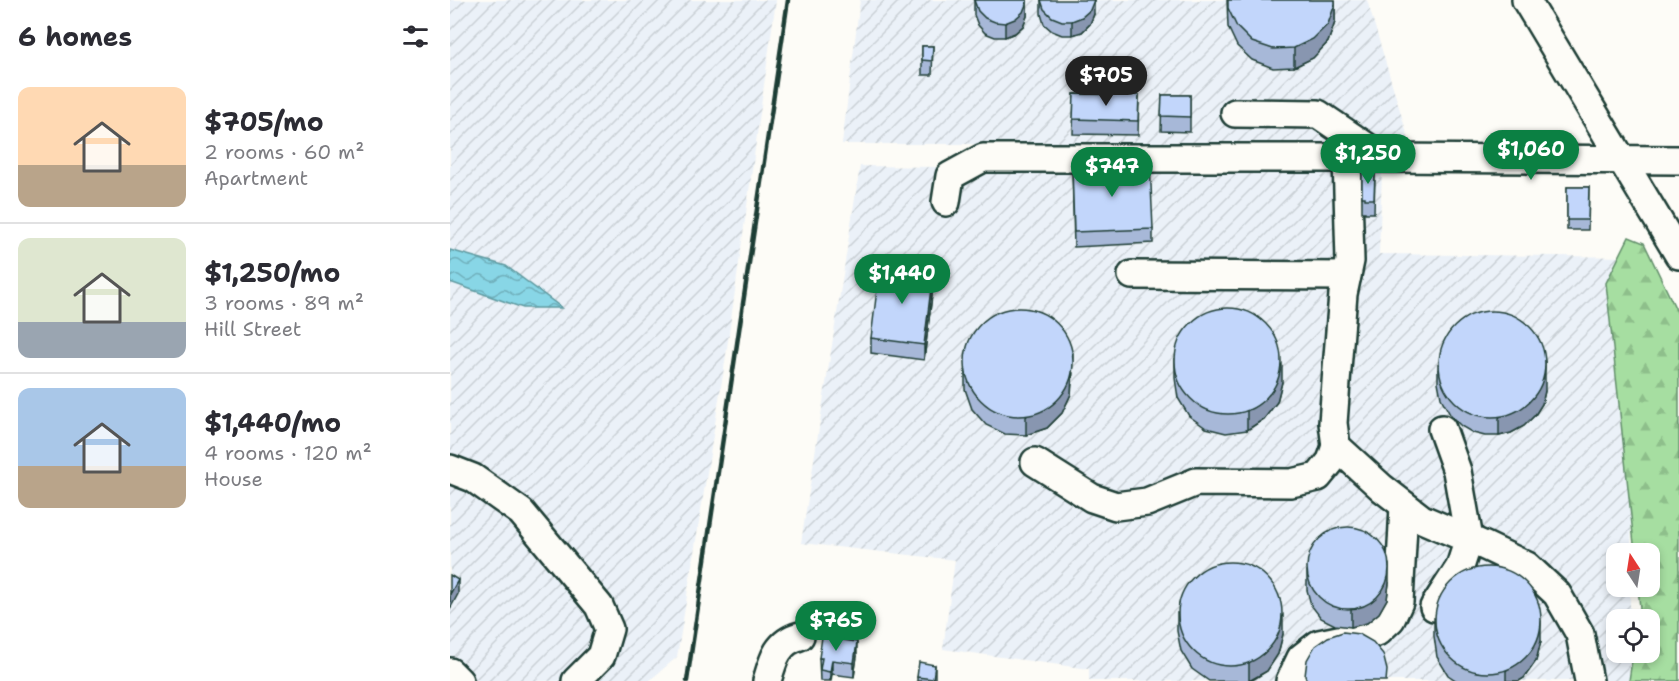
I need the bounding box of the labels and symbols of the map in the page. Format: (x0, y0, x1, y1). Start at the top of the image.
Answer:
pin: $705 (1070, 56, 1142, 107)
pin: $1,060 (1482, 130, 1580, 181)
pin: $1,250 (1319, 134, 1417, 185)
pin: $747 (1076, 147, 1148, 198)
pin: $1,440 (853, 254, 951, 305)
north arrow (1606, 543, 1660, 597)
pin: $765 (800, 601, 872, 652)

